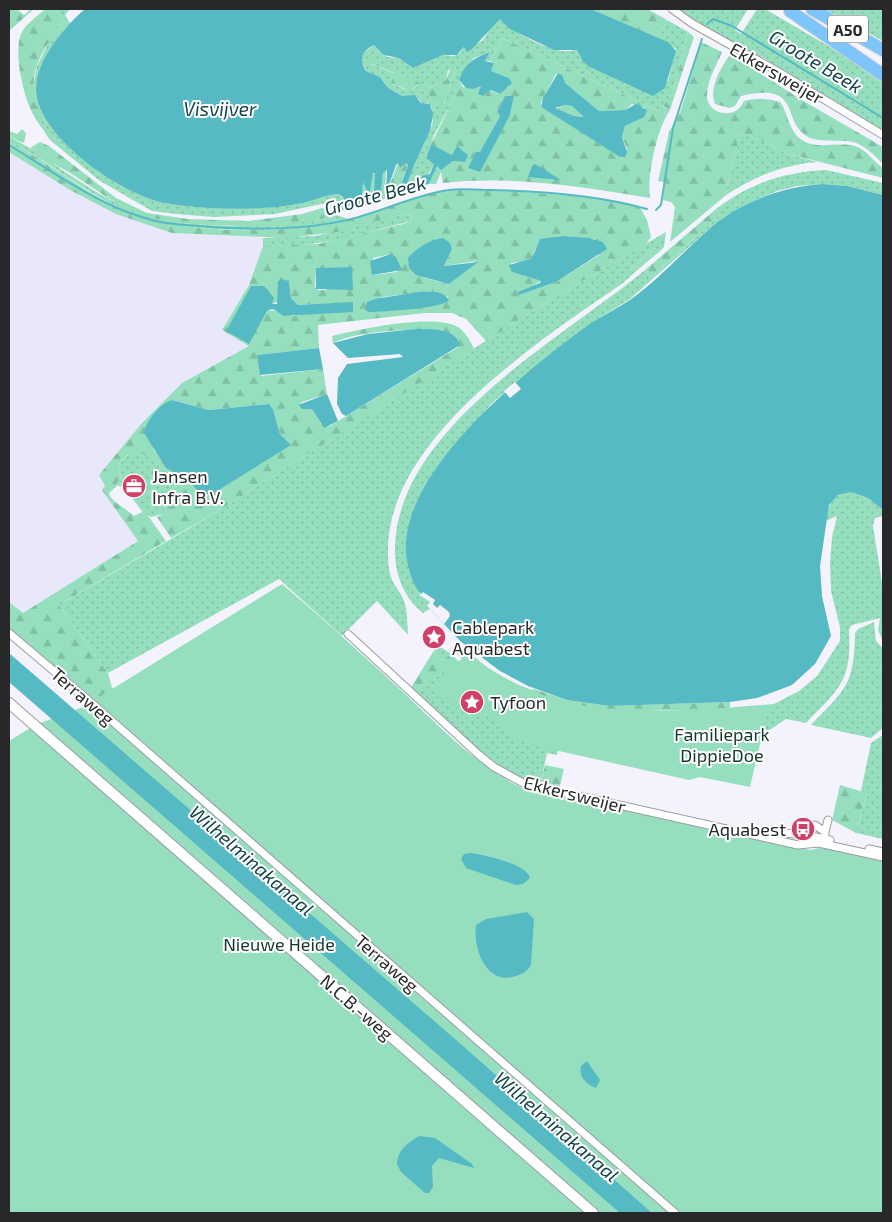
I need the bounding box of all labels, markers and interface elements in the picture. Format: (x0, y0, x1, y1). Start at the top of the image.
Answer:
road number: A50 (828, 15, 868, 42)
water label: Groote Beek (765, 24, 867, 98)
street label: Ekkersweijer (726, 37, 828, 109)
water label: Visvijver (183, 97, 257, 120)
water label: Groote Beek (322, 170, 428, 220)
place label: Jansen Infra B.V. (152, 465, 224, 508)
office icon: Jansen Infra B.V. (121, 473, 147, 499)
place label: Cablepark Aquabest (452, 616, 534, 659)
place icon: Cablepark Aquabest (421, 624, 447, 650)
street label: Terraweg (47, 662, 119, 730)
place icon: Tyfoon (459, 689, 485, 715)
place label: Tyfoon (490, 691, 546, 713)
park label: Familiepark DippieDoe (674, 723, 770, 766)
street label: Ekkersweijer (522, 771, 628, 817)
water label: Wilhelminakanaal (185, 800, 319, 920)
bus stop icon: Aquabest (790, 816, 816, 842)
place label: Aquabest (708, 818, 786, 840)
street label: Terraweg (351, 929, 423, 997)
park label: Nieuwe Heide (223, 933, 335, 955)
street label: N.C.B.-weg (316, 970, 398, 1044)
water label: Wilhelminakanaal (490, 1066, 624, 1186)

